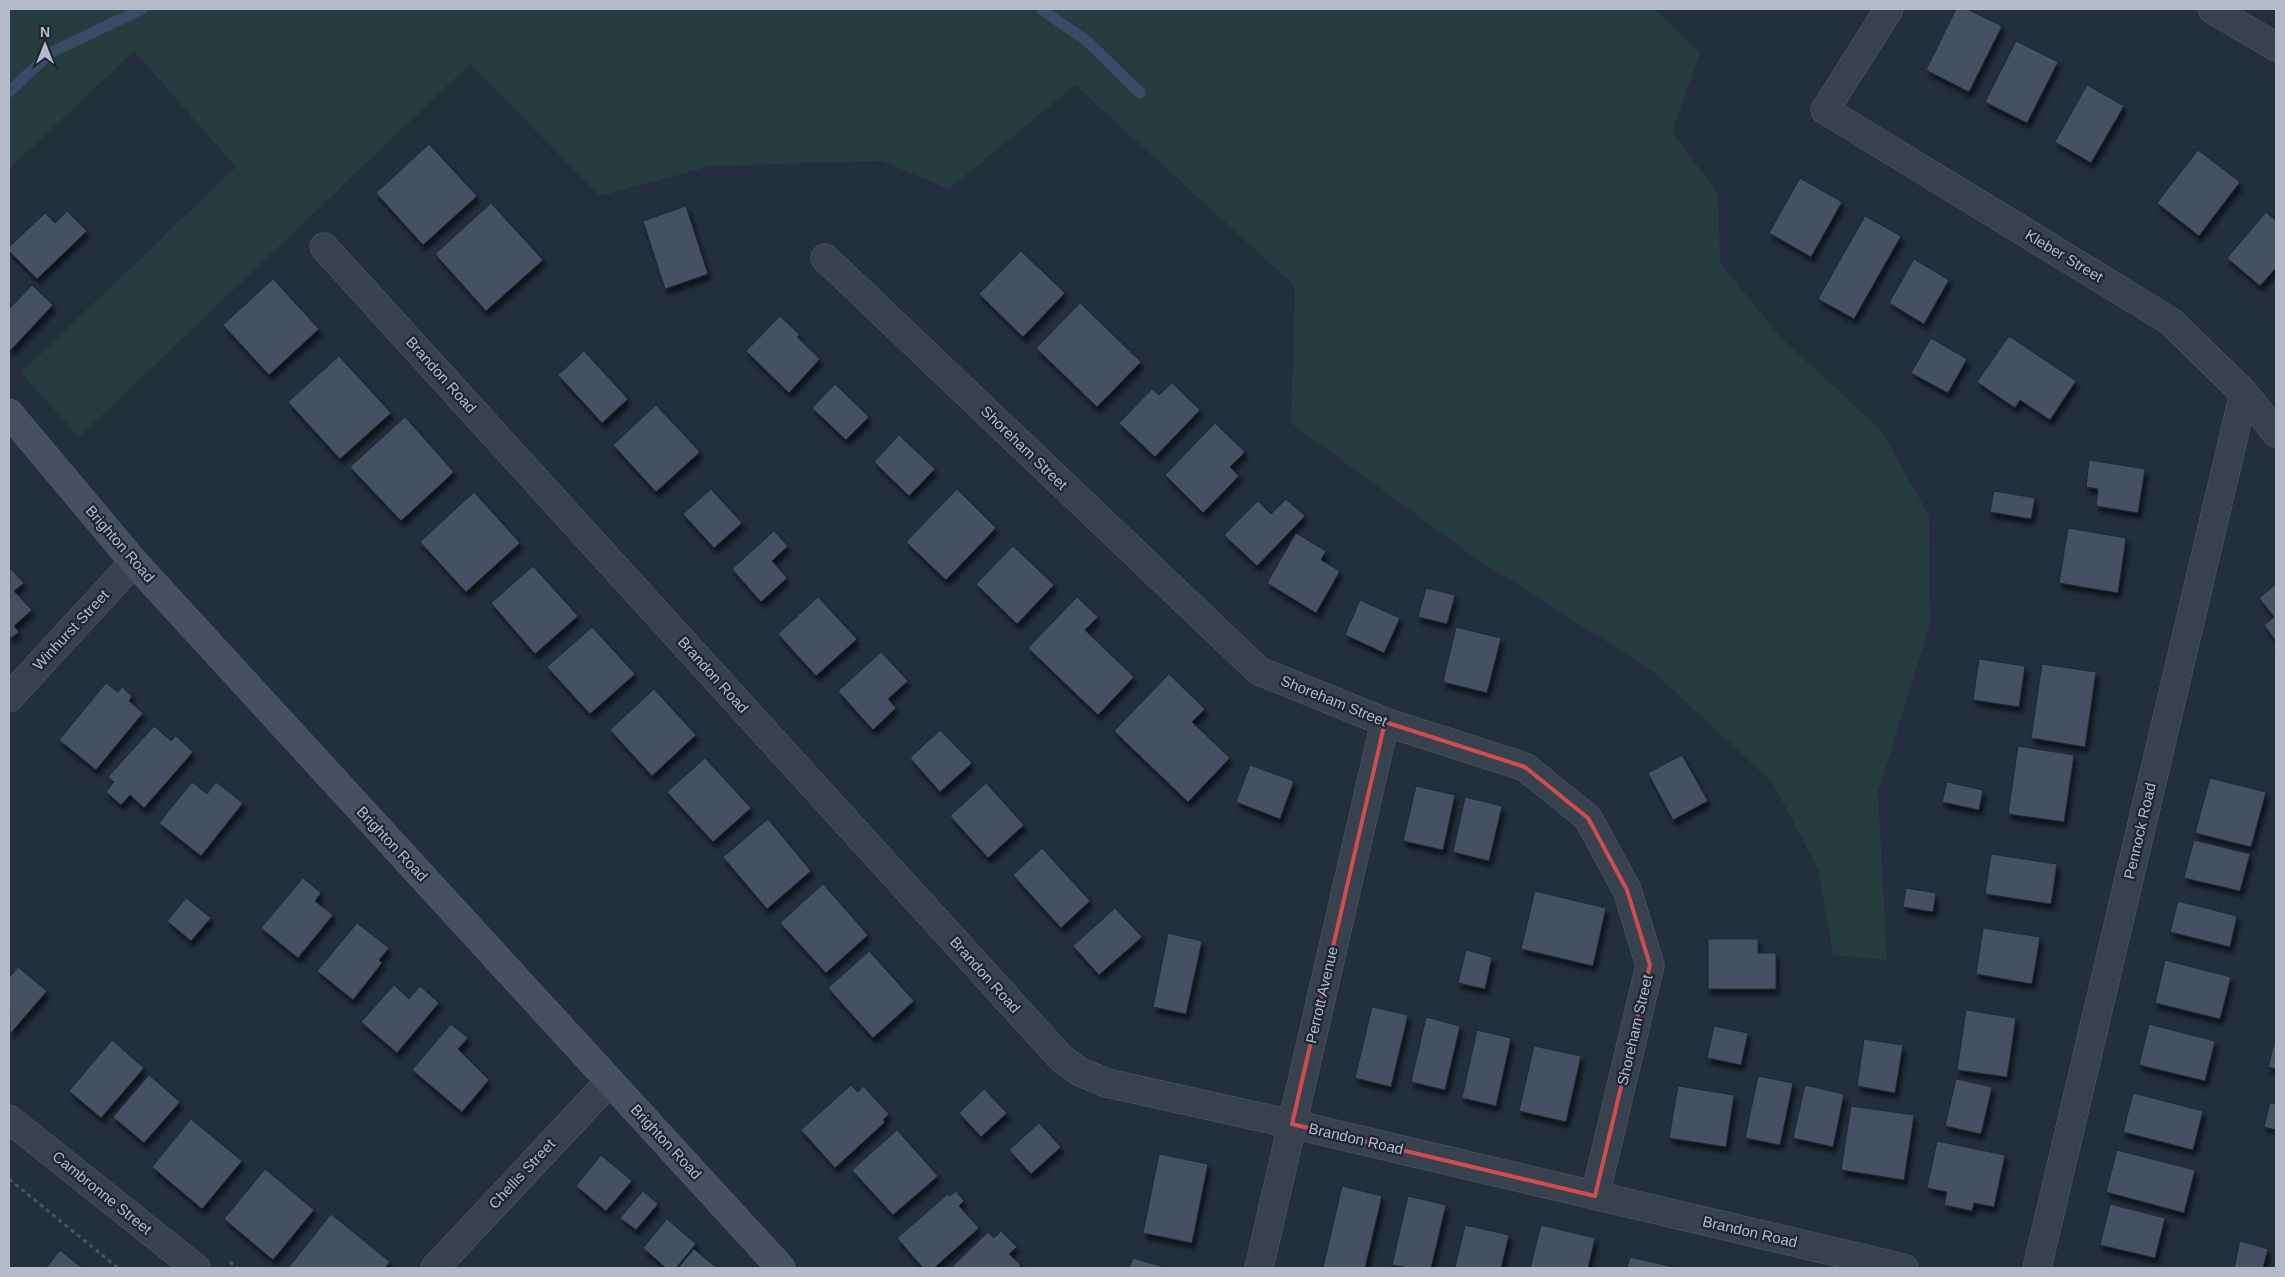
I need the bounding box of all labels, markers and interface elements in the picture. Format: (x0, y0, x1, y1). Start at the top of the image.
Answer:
north arrow (20, 20, 70, 70)
text: N (40, 24, 50, 40)
street label: Kleber Street (2022, 226, 2107, 286)
street label: Brandon Road (403, 333, 480, 416)
street label: Shoreham Street (978, 402, 1072, 494)
street label: Brighton Road (83, 502, 158, 585)
street label: Winhurst Street (29, 585, 113, 673)
street label: Brandon Road (675, 633, 752, 716)
street label: Shoreham Street (1278, 671, 1391, 730)
street label: Pennock Road (2120, 781, 2159, 881)
street label: Brighton Road (353, 803, 431, 885)
street label: Brandon Road (947, 933, 1024, 1016)
street label: Perrott Avenue (1302, 945, 1341, 1045)
street label: Shoreham Street (1613, 972, 1656, 1087)
street label: Brighton Road (627, 1101, 705, 1183)
street label: Brandon Road (1307, 1119, 1405, 1158)
street label: Chellis Street (485, 1135, 559, 1212)
street label: Cambronne Street (49, 1147, 156, 1238)
street label: Brandon Road (1701, 1212, 1799, 1251)

